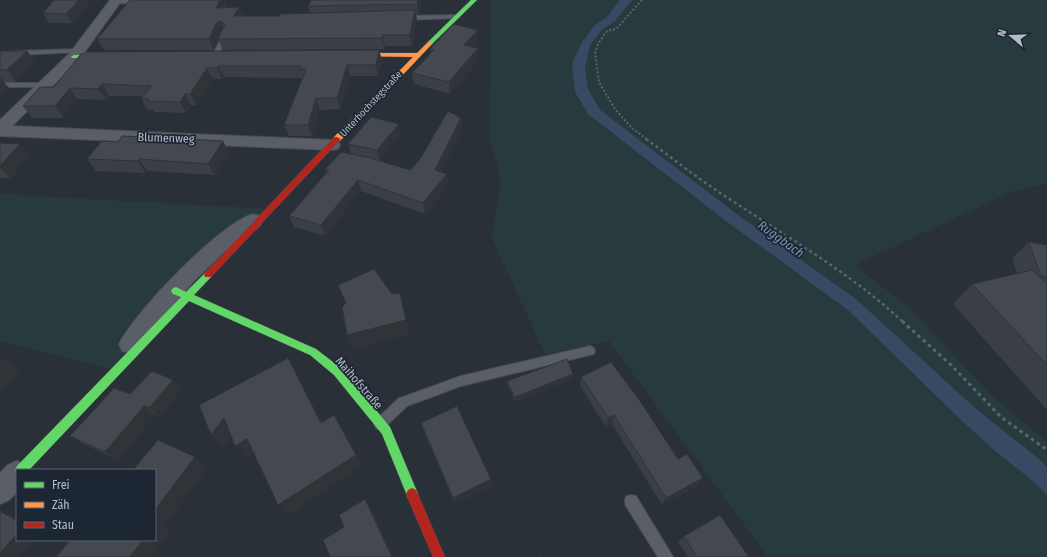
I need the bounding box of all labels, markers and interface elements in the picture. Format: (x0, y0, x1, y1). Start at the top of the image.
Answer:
north arrow (991, 16, 1031, 56)
text: N (995, 28, 1009, 38)
street label: Unterhochstegstraße (337, 69, 405, 139)
street label: Blumenweg (137, 130, 195, 146)
water label: Ruggbach (755, 217, 807, 261)
street label: Maihofstraße (332, 354, 386, 412)
legend (16, 469, 156, 541)
text: Frei (52, 478, 70, 492)
text: Zäh (52, 498, 70, 512)
text: Stau (52, 518, 74, 532)

